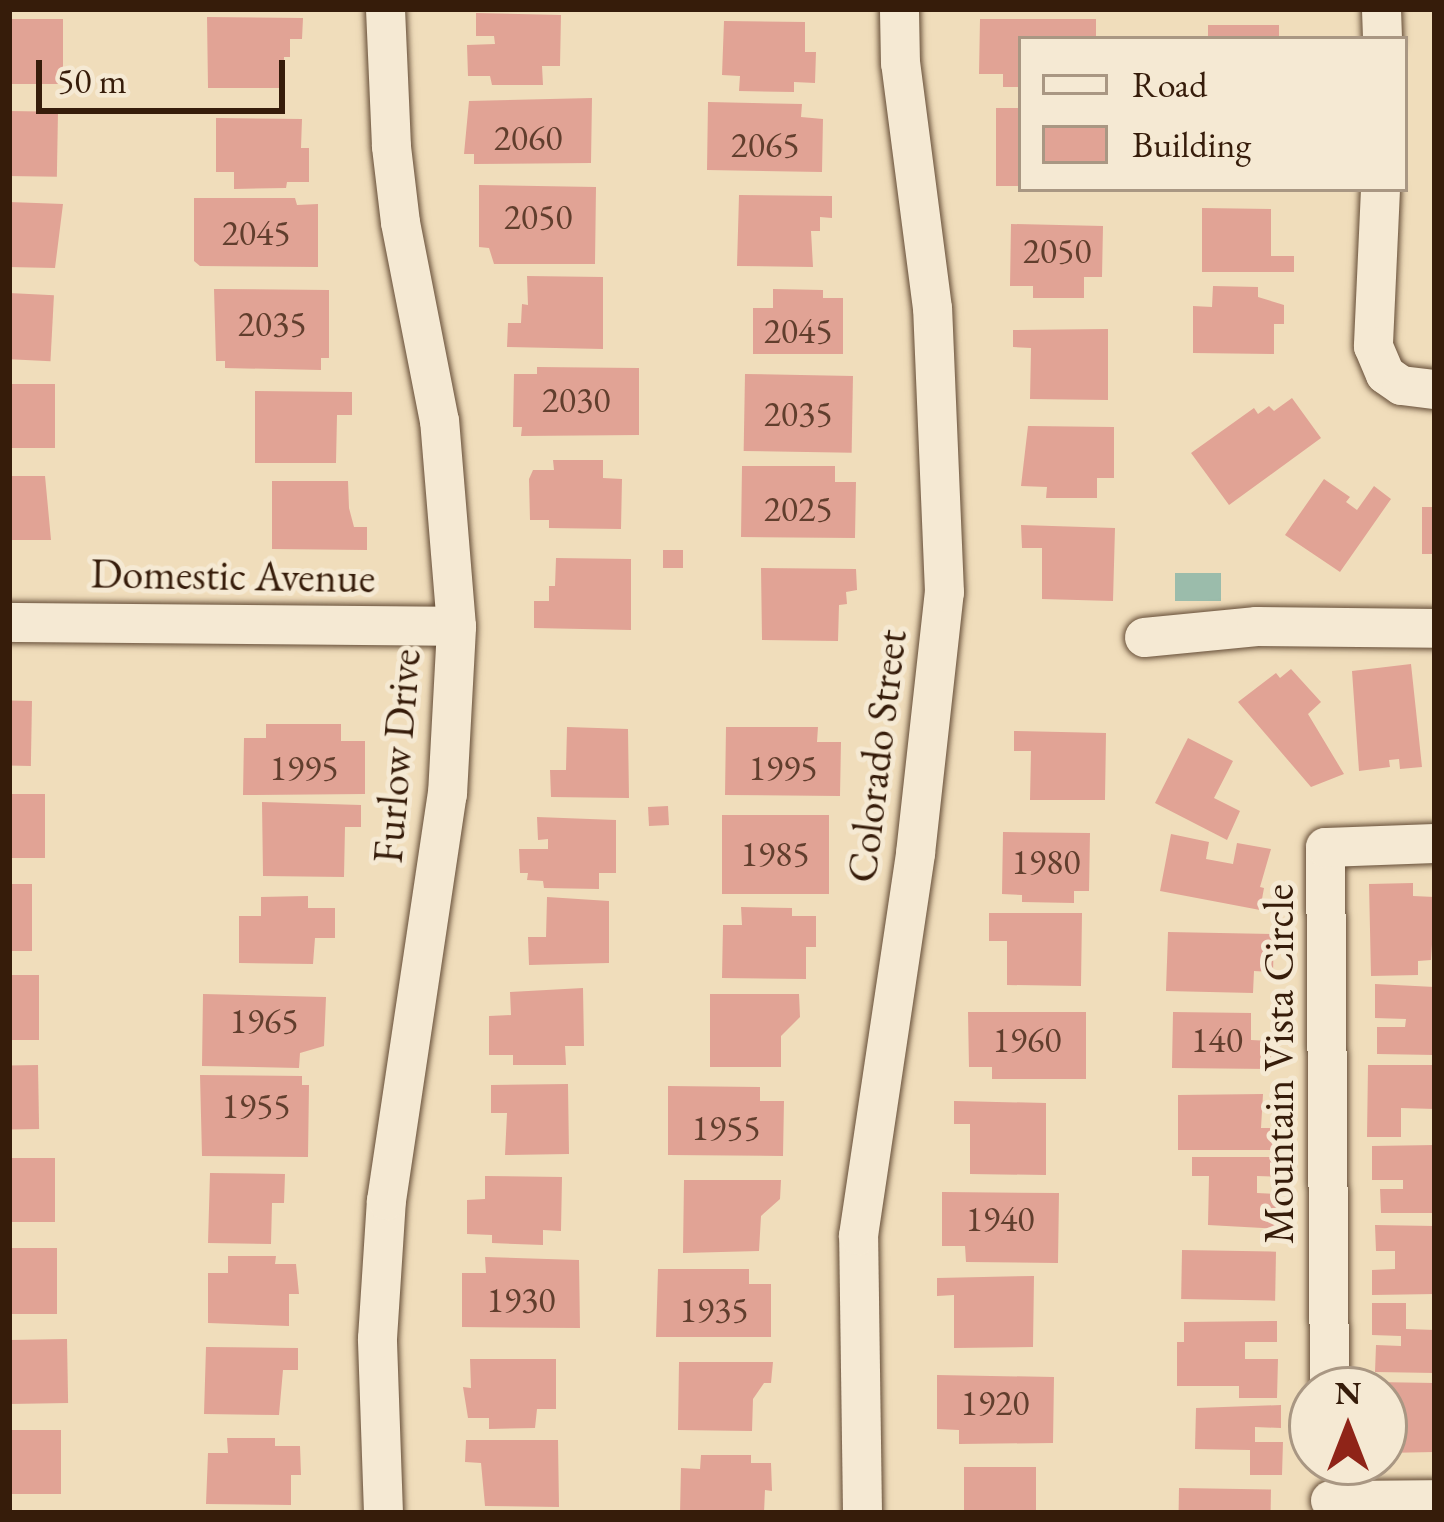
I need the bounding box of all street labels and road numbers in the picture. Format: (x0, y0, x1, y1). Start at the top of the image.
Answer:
street label: Domestic Avenue (90, 548, 376, 604)
street label: Colorado Street (836, 627, 918, 885)
street label: Furlow Drive (363, 647, 431, 865)
street label: Mountain Vista Circle (1254, 884, 1304, 1244)

